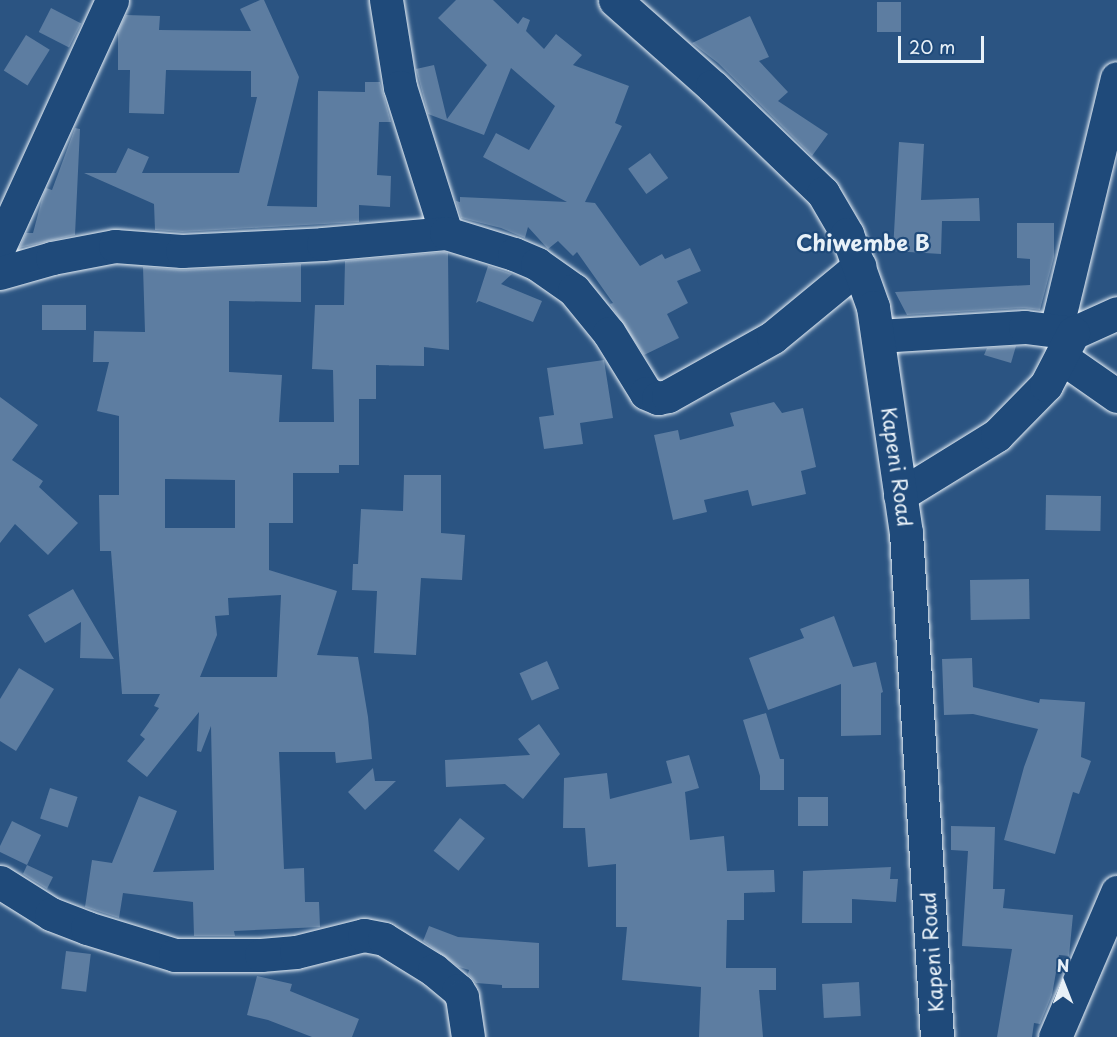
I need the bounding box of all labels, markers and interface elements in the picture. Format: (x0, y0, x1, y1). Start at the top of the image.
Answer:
scale bar (901, 24, 986, 62)
text: 20 m (909, 33, 955, 60)
district label: Chiwembe B (795, 229, 931, 255)
street label: Kapeni Road (877, 406, 917, 528)
street label: Kapeni Road (916, 892, 948, 1012)
north arrow (1033, 953, 1093, 1013)
text: N (1057, 953, 1069, 977)

